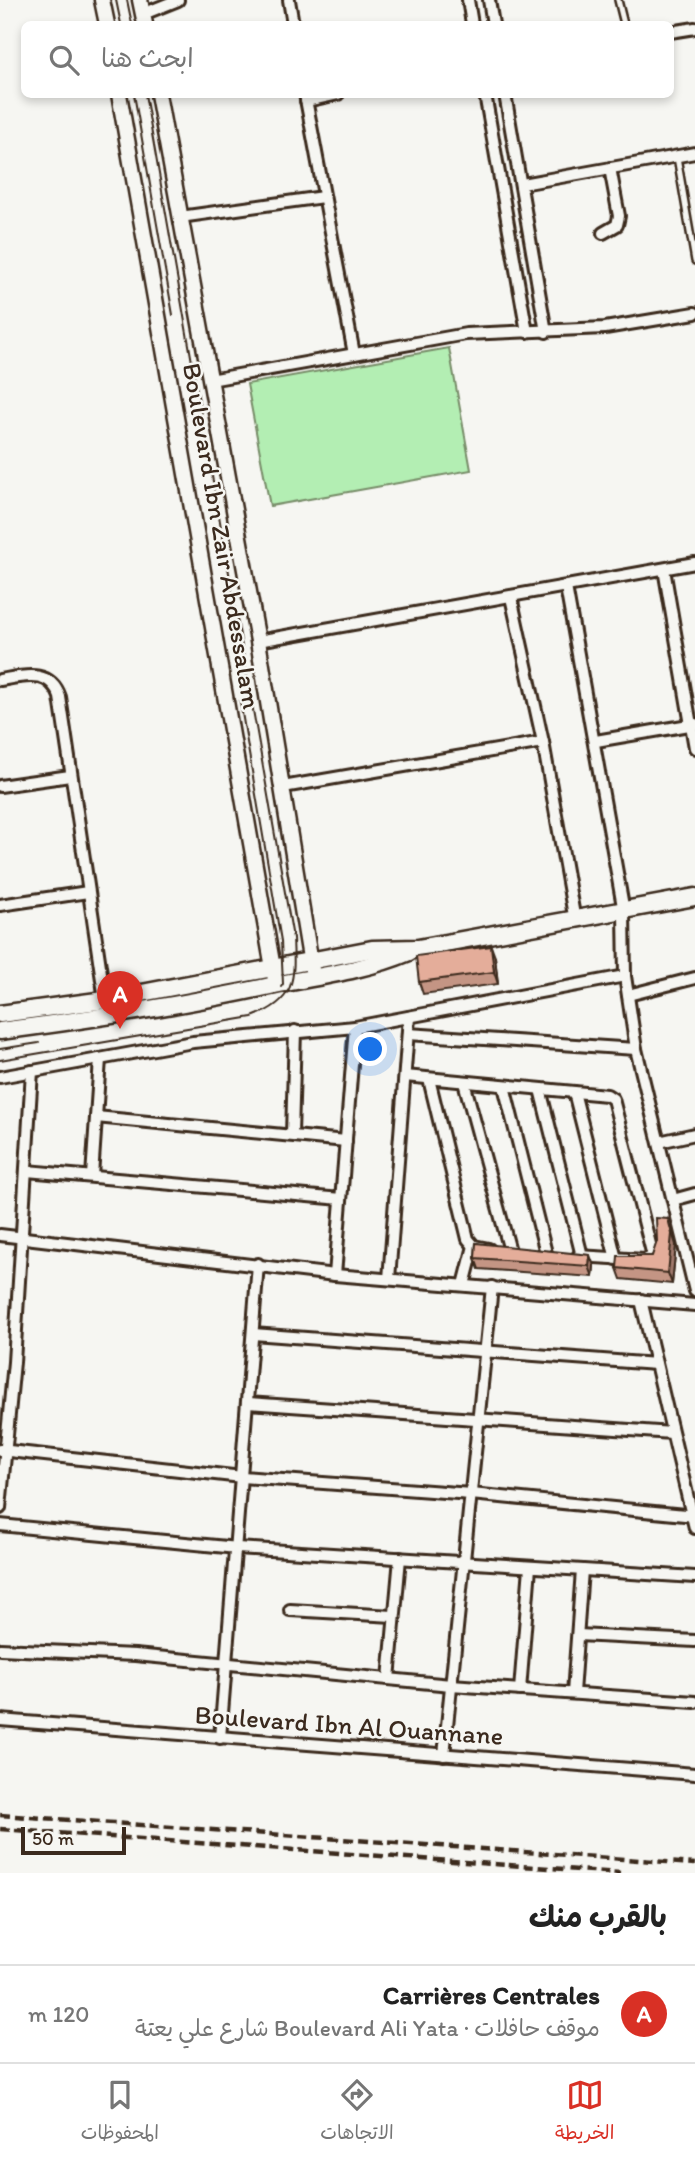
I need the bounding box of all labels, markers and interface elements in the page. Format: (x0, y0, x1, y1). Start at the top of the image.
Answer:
search box (21, 21, 674, 98)
icon: search (45, 41, 83, 79)
text: ابحث هنا (101, 42, 194, 74)
street label: Boulevard Ibn Zair Abdessalam (176, 360, 268, 712)
pin: A (97, 971, 143, 1029)
your location (353, 1032, 387, 1066)
street label: Boulevard Ibn Al Ouannane (194, 1698, 504, 1752)
scale bar (21, 1824, 126, 1856)
text: 50 m (32, 1827, 74, 1850)
text: بالقرب منك (529, 1898, 667, 1935)
text: Carrières Centrales (383, 1979, 600, 2011)
text: 120 m (28, 2000, 89, 2028)
text: A (637, 2000, 651, 2028)
text: موقف حافلات · Boulevard Ali Yata شارع علي يعتة (135, 2014, 600, 2042)
tab: المحفوظات (81, 2076, 159, 2149)
tab: الاتجاهات (320, 2076, 394, 2149)
tab: الخريطة (555, 2076, 614, 2149)

